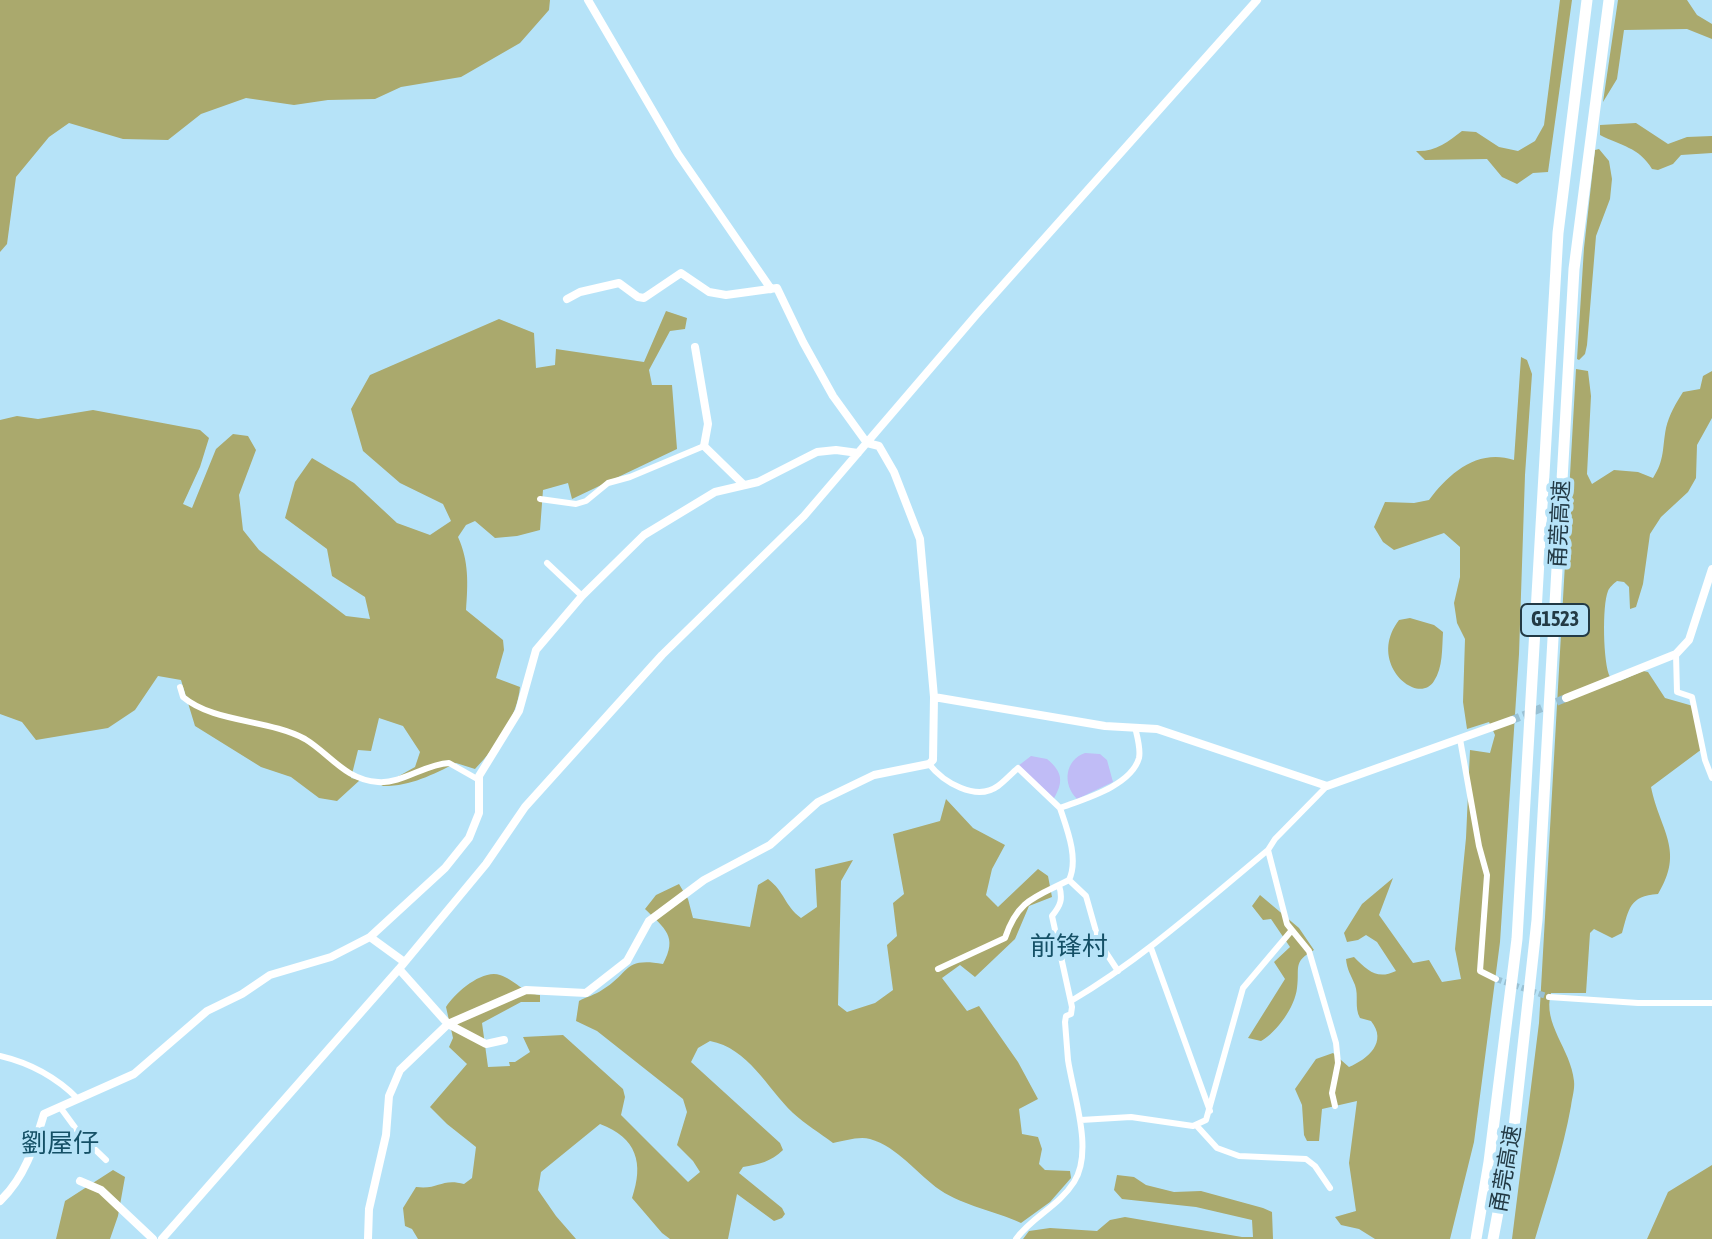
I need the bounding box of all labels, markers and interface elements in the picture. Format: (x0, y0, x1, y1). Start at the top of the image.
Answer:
street label: 甬莞高速 (1545, 479, 1575, 569)
road number: G1523 (1521, 604, 1589, 636)
district label: 前锋村 (1030, 931, 1108, 963)
street label: 甬莞高速 (1485, 1123, 1527, 1215)
district label: 劉屋仔 (21, 1128, 99, 1160)

